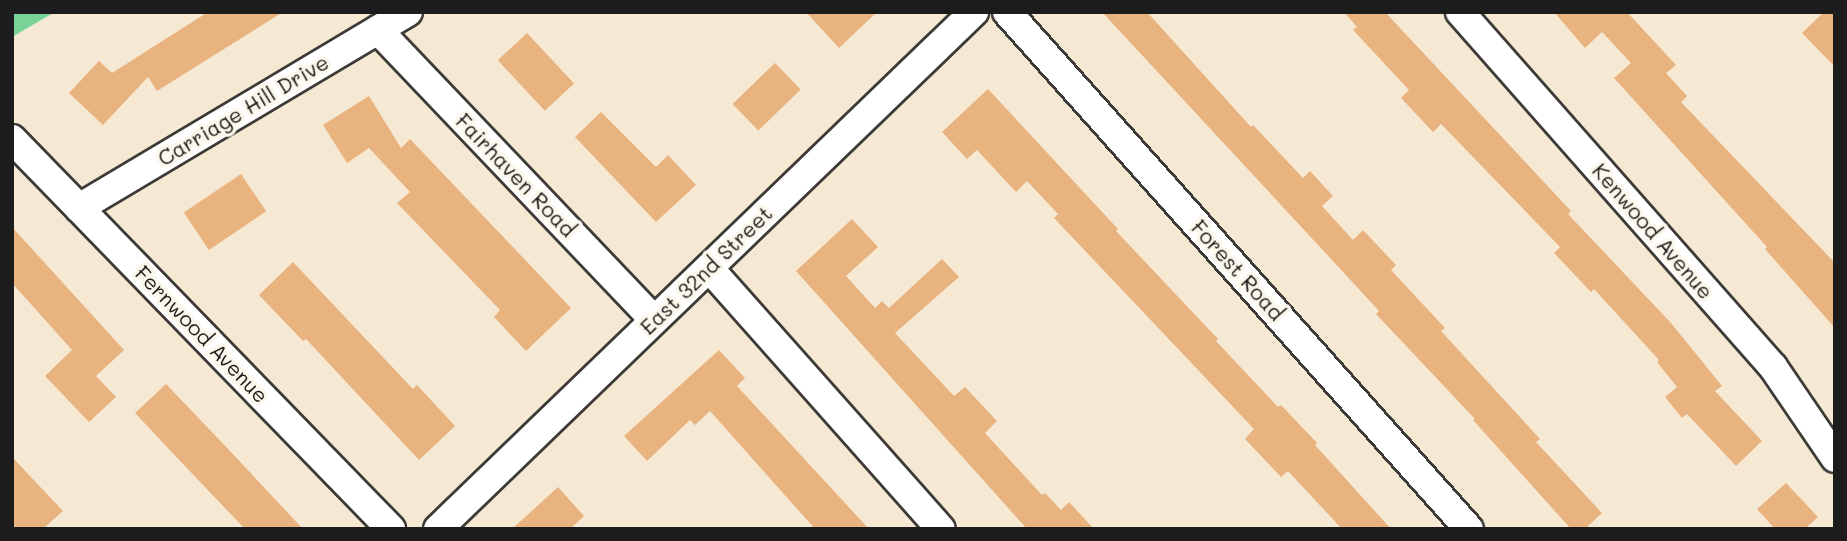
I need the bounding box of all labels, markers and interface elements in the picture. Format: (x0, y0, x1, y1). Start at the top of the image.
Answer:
street label: Carriage Hill Drive (153, 49, 333, 171)
street label: Fairhaven Road (451, 108, 581, 242)
street label: Kenwood Avenue (1587, 158, 1719, 304)
street label: East 32nd Street (635, 201, 777, 339)
street label: Forest Road (1186, 215, 1290, 325)
street label: Fernwood Avenue (130, 260, 274, 408)

